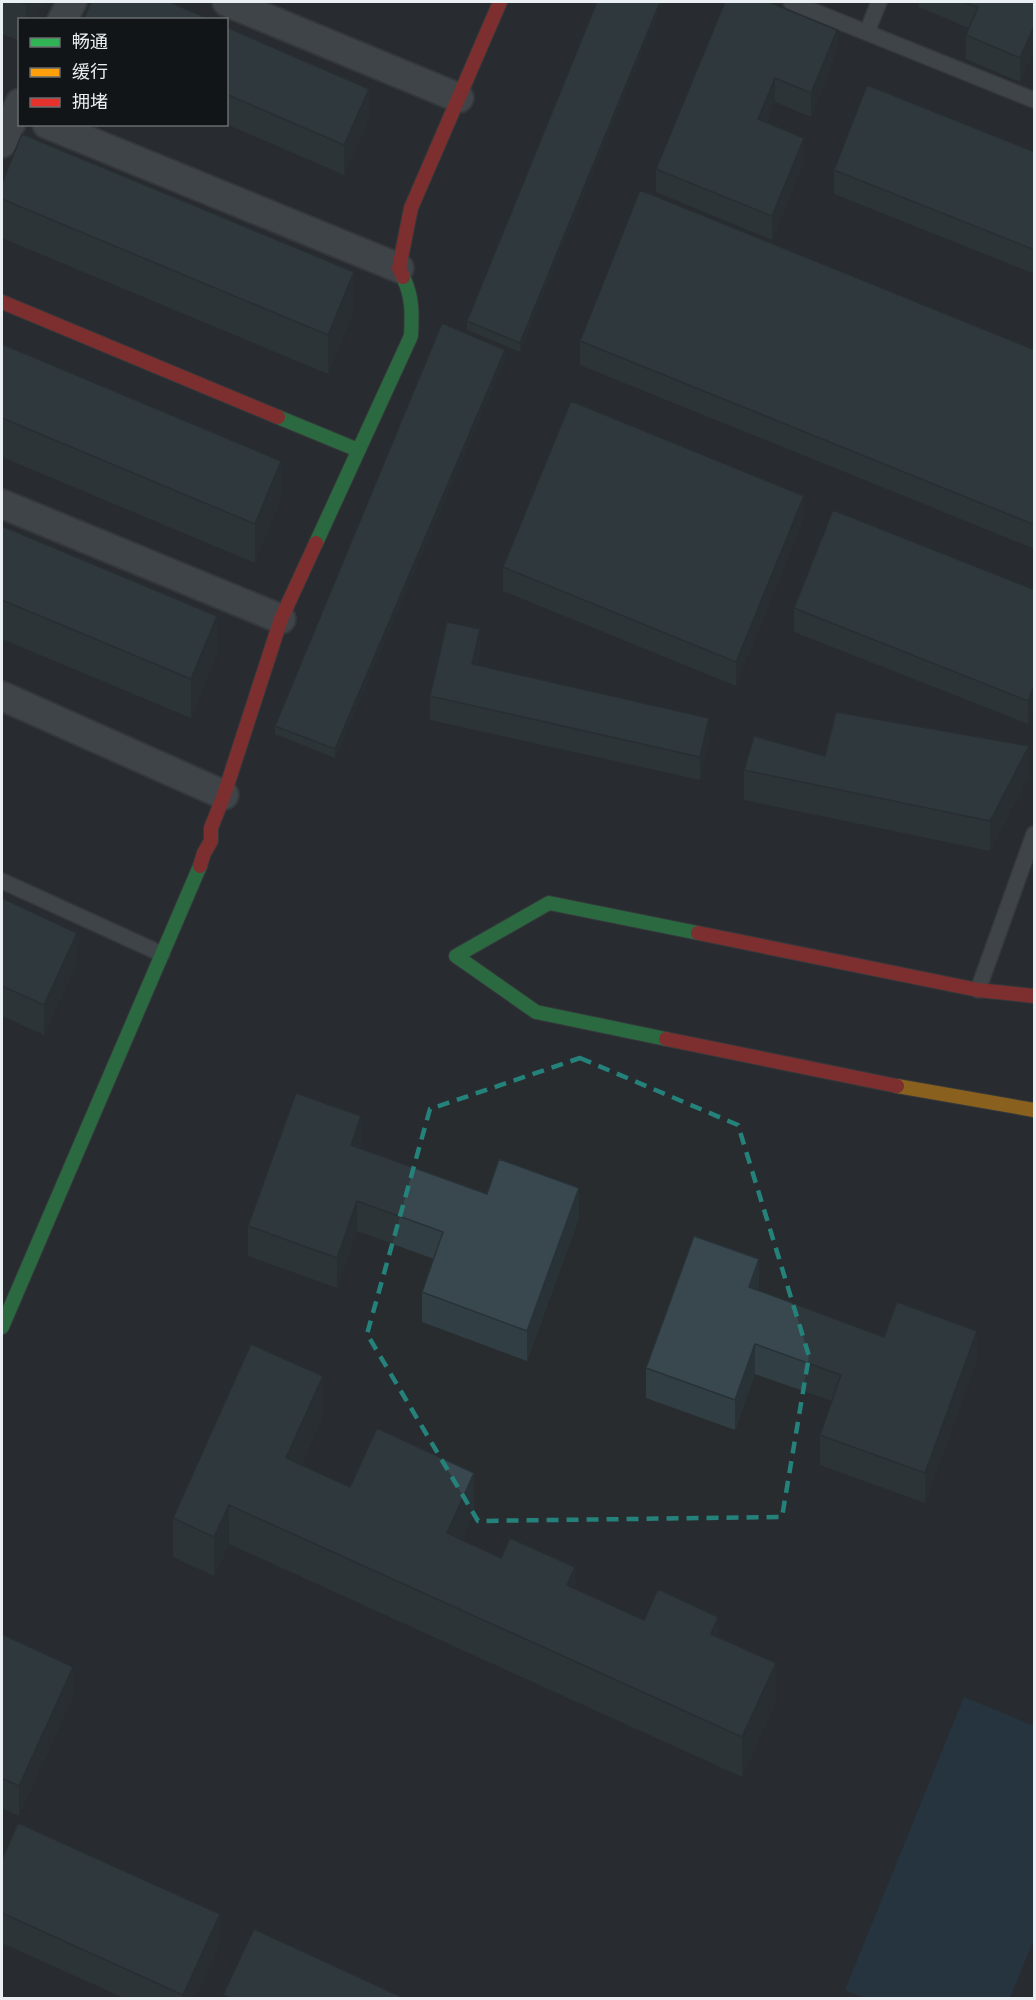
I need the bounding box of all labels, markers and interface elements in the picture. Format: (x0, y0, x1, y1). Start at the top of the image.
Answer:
legend (18, 18, 228, 126)
text: 畅通 (72, 32, 108, 52)
text: 缓行 (72, 62, 108, 82)
text: 拥堵 (72, 92, 108, 112)

